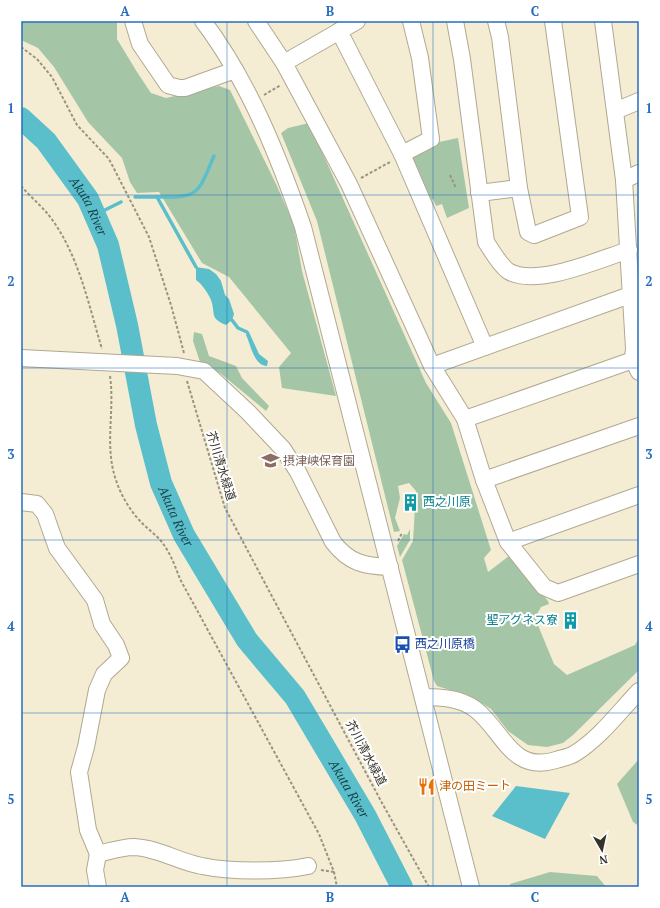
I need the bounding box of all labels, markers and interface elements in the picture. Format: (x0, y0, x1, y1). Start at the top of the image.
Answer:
text: A (120, 2, 130, 20)
text: B (326, 2, 334, 20)
text: C (531, 2, 539, 20)
text: 1 (7, 99, 15, 117)
text: 1 (645, 99, 653, 117)
water label: Akuta River (65, 172, 112, 239)
text: 2 (7, 272, 15, 290)
text: 2 (645, 272, 653, 290)
street label: 芥川清水緑道 (204, 429, 239, 502)
text: 3 (7, 445, 15, 463)
text: 3 (645, 445, 653, 463)
school or university icon: 摂津峡保育園 (260, 451, 280, 471)
place label: 摂津峡保育園 (283, 453, 355, 468)
water label: Akuta River (154, 482, 198, 551)
building icon: 西之川原 (400, 492, 420, 512)
place label: 西之川原 (423, 494, 471, 509)
building icon: 聖アグネス寮 (561, 610, 581, 630)
place label: 聖アグネス寮 (487, 612, 558, 627)
text: 4 (7, 617, 15, 635)
text: 4 (645, 617, 653, 635)
bus stop icon: 西之川原橋 (392, 634, 412, 654)
place label: 西之川原橋 (415, 636, 475, 651)
street label: 芥川清水緑道 (343, 717, 390, 788)
water label: Akuta River (325, 755, 374, 822)
restaurant icon: 津の田ミート (416, 776, 436, 796)
place label: 津の田ミート (439, 778, 511, 793)
text: 5 (7, 790, 15, 808)
text: 5 (645, 790, 653, 808)
north arrow (582, 830, 622, 870)
text: N (598, 852, 609, 868)
text: A (120, 888, 130, 906)
text: B (326, 888, 334, 906)
text: C (531, 888, 539, 906)

